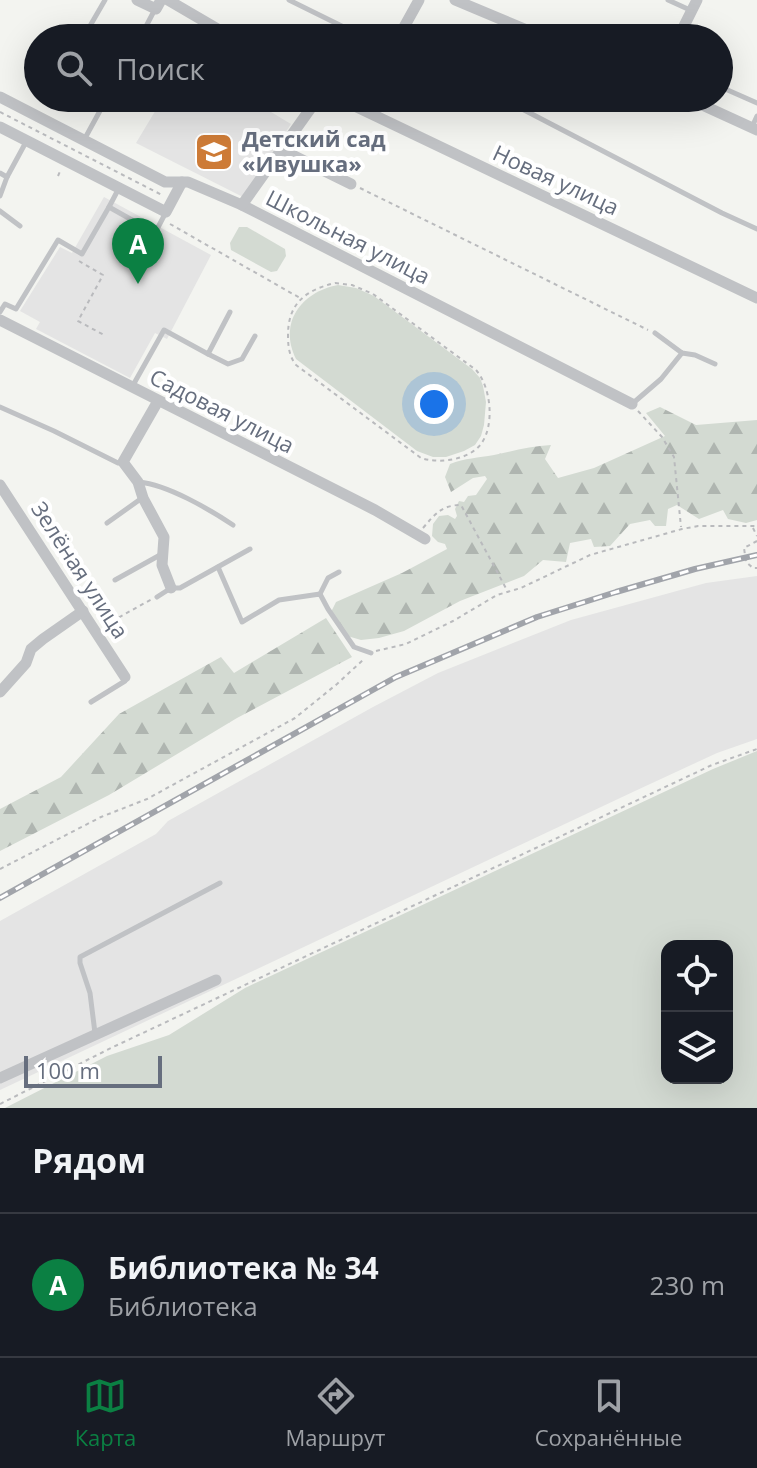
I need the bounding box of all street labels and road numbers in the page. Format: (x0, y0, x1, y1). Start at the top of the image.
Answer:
street label: Новая улица (489, 137, 624, 221)
street label: Школьная улица (261, 182, 436, 290)
street label: Садовая улица (145, 361, 300, 459)
street label: Зелёная улица (25, 495, 136, 644)

